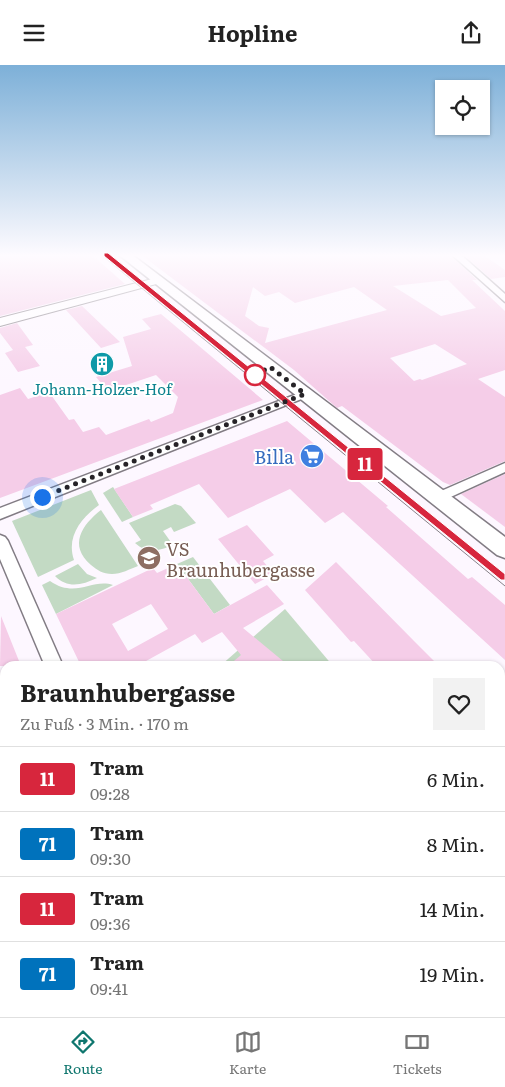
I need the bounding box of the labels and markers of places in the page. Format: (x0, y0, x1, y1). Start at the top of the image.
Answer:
building icon: Johann-Holzer-Hof (89, 351, 115, 377)
unlabelled marker (244, 364, 266, 386)
place label: Johann-Holzer-Hof (32, 377, 173, 400)
place label: Billa (254, 443, 294, 470)
supermarket icon: Billa (299, 443, 325, 469)
place label: VS Braunhubergasse (166, 535, 315, 583)
school or university icon: VS Braunhubergasse (136, 545, 162, 571)

